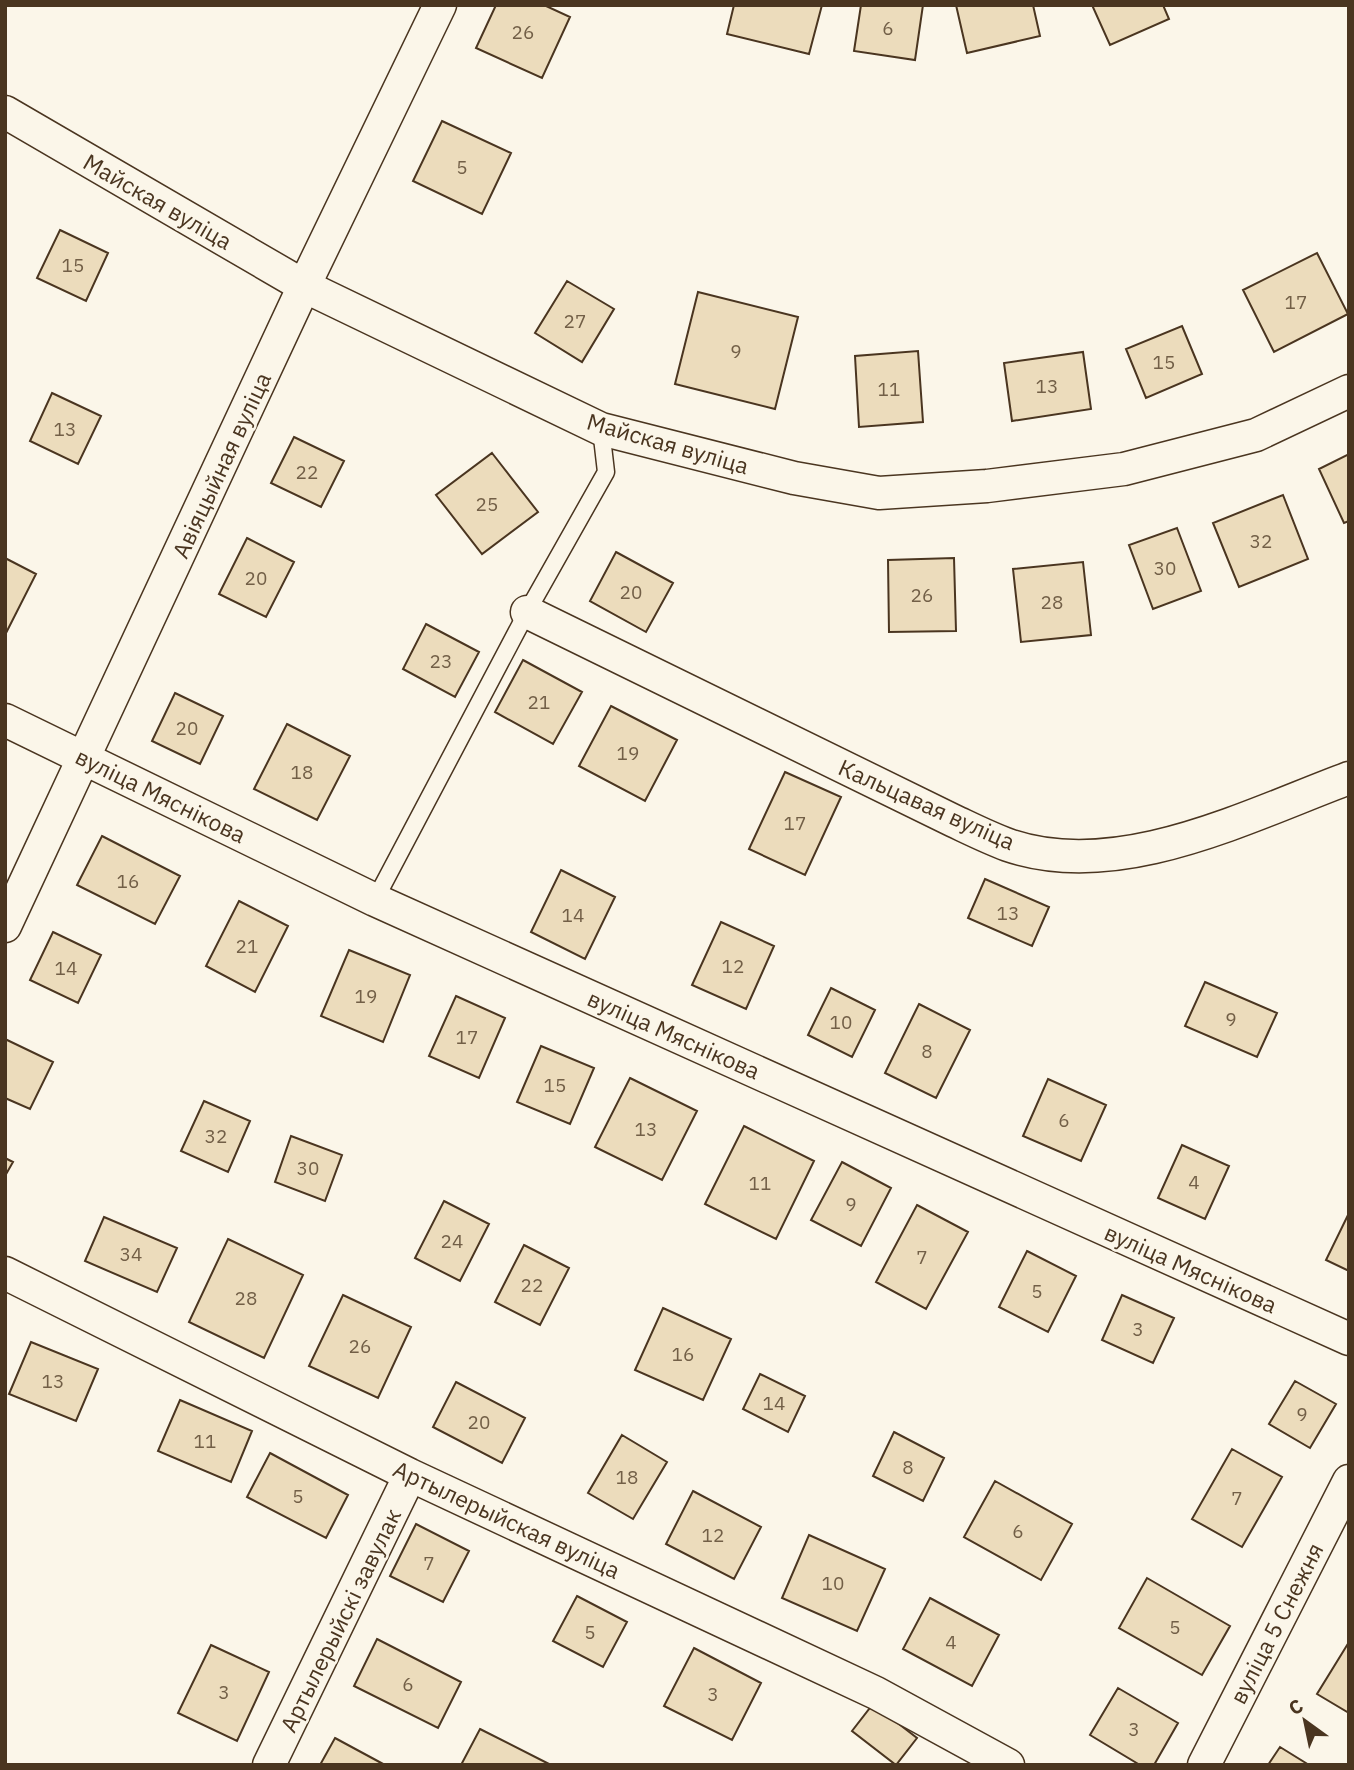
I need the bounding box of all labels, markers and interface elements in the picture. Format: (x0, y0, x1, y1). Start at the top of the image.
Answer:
house number: 6 (882, 16, 894, 40)
house number: 26 (512, 20, 534, 44)
street label: Майская вуліца (78, 146, 238, 256)
house number: 5 (456, 155, 468, 179)
house number: 15 (62, 253, 84, 277)
house number: 17 (1285, 290, 1307, 314)
house number: 27 (564, 309, 586, 333)
house number: 9 (730, 339, 742, 363)
house number: 15 (1153, 350, 1175, 374)
street label: Авіяцыйная вуліца (165, 367, 277, 563)
house number: 13 (1036, 374, 1058, 398)
house number: 11 (878, 377, 900, 401)
street label: Майская вуліца (584, 406, 752, 480)
house number: 13 (54, 417, 76, 441)
house number: 22 (296, 460, 318, 484)
house number: 25 (476, 492, 498, 516)
house number: 32 (1250, 529, 1272, 553)
house number: 30 (1154, 556, 1176, 580)
house number: 20 (245, 566, 267, 590)
house number: 20 (620, 580, 642, 604)
house number: 26 (911, 583, 933, 607)
house number: 28 (1041, 590, 1063, 614)
house number: 23 (430, 649, 452, 673)
house number: 21 (528, 690, 550, 714)
house number: 20 (176, 716, 198, 740)
street label: вуліца Мяснікова (71, 741, 251, 849)
house number: 19 (617, 741, 639, 765)
street label: Кальцавая вуліца (834, 752, 1020, 856)
house number: 18 (291, 760, 313, 784)
house number: 17 (784, 811, 806, 835)
house number: 16 (117, 869, 139, 893)
house number: 13 (997, 901, 1019, 925)
house number: 14 (562, 903, 584, 927)
house number: 21 (236, 934, 258, 958)
house number: 12 (722, 954, 744, 978)
house number: 14 (55, 956, 77, 980)
street label: вуліца Мяснікова (583, 982, 765, 1086)
house number: 19 (355, 984, 377, 1008)
house number: 9 (1225, 1007, 1237, 1031)
house number: 10 (830, 1010, 852, 1034)
house number: 17 (456, 1025, 478, 1049)
house number: 8 (921, 1039, 933, 1063)
house number: 15 (544, 1073, 566, 1097)
house number: 6 (1058, 1108, 1070, 1132)
house number: 13 (635, 1117, 657, 1141)
house number: 32 (205, 1124, 227, 1148)
house number: 30 (297, 1156, 319, 1180)
house number: 4 (1188, 1170, 1200, 1194)
house number: 11 (749, 1171, 771, 1195)
house number: 9 (845, 1192, 857, 1216)
street label: вуліца Мяснікова (1100, 1216, 1282, 1320)
house number: 24 (441, 1229, 463, 1253)
house number: 34 (120, 1242, 142, 1266)
house number: 7 (916, 1245, 928, 1269)
house number: 22 (521, 1273, 543, 1297)
house number: 5 (1031, 1279, 1043, 1303)
house number: 28 (235, 1286, 257, 1310)
house number: 3 (1132, 1317, 1144, 1341)
house number: 26 (349, 1334, 371, 1358)
house number: 16 (672, 1342, 694, 1366)
house number: 13 (42, 1369, 64, 1393)
house number: 14 (763, 1391, 785, 1415)
house number: 9 (1296, 1402, 1308, 1426)
house number: 20 (468, 1410, 490, 1434)
house number: 11 (194, 1429, 216, 1453)
street label: Артылерыйская вуліца (389, 1453, 625, 1585)
house number: 8 (902, 1455, 914, 1479)
house number: 18 (616, 1465, 638, 1489)
house number: 5 (292, 1484, 304, 1508)
house number: 7 (1231, 1486, 1243, 1510)
street label: Артылерыйскі завулак (273, 1503, 407, 1737)
house number: 6 (1012, 1519, 1024, 1543)
house number: 12 (702, 1523, 724, 1547)
street label: вуліца 5 Снежня (1224, 1538, 1328, 1708)
house number: 7 (423, 1551, 435, 1575)
house number: 10 (822, 1571, 844, 1595)
house number: 5 (1169, 1615, 1181, 1639)
house number: 5 (584, 1620, 596, 1644)
house number: 4 (945, 1630, 957, 1654)
house number: 6 (402, 1672, 414, 1696)
house number: 3 (218, 1680, 230, 1704)
house number: 3 (707, 1682, 719, 1706)
north arrow (1270, 1686, 1340, 1756)
house number: 3 (1128, 1717, 1140, 1741)

